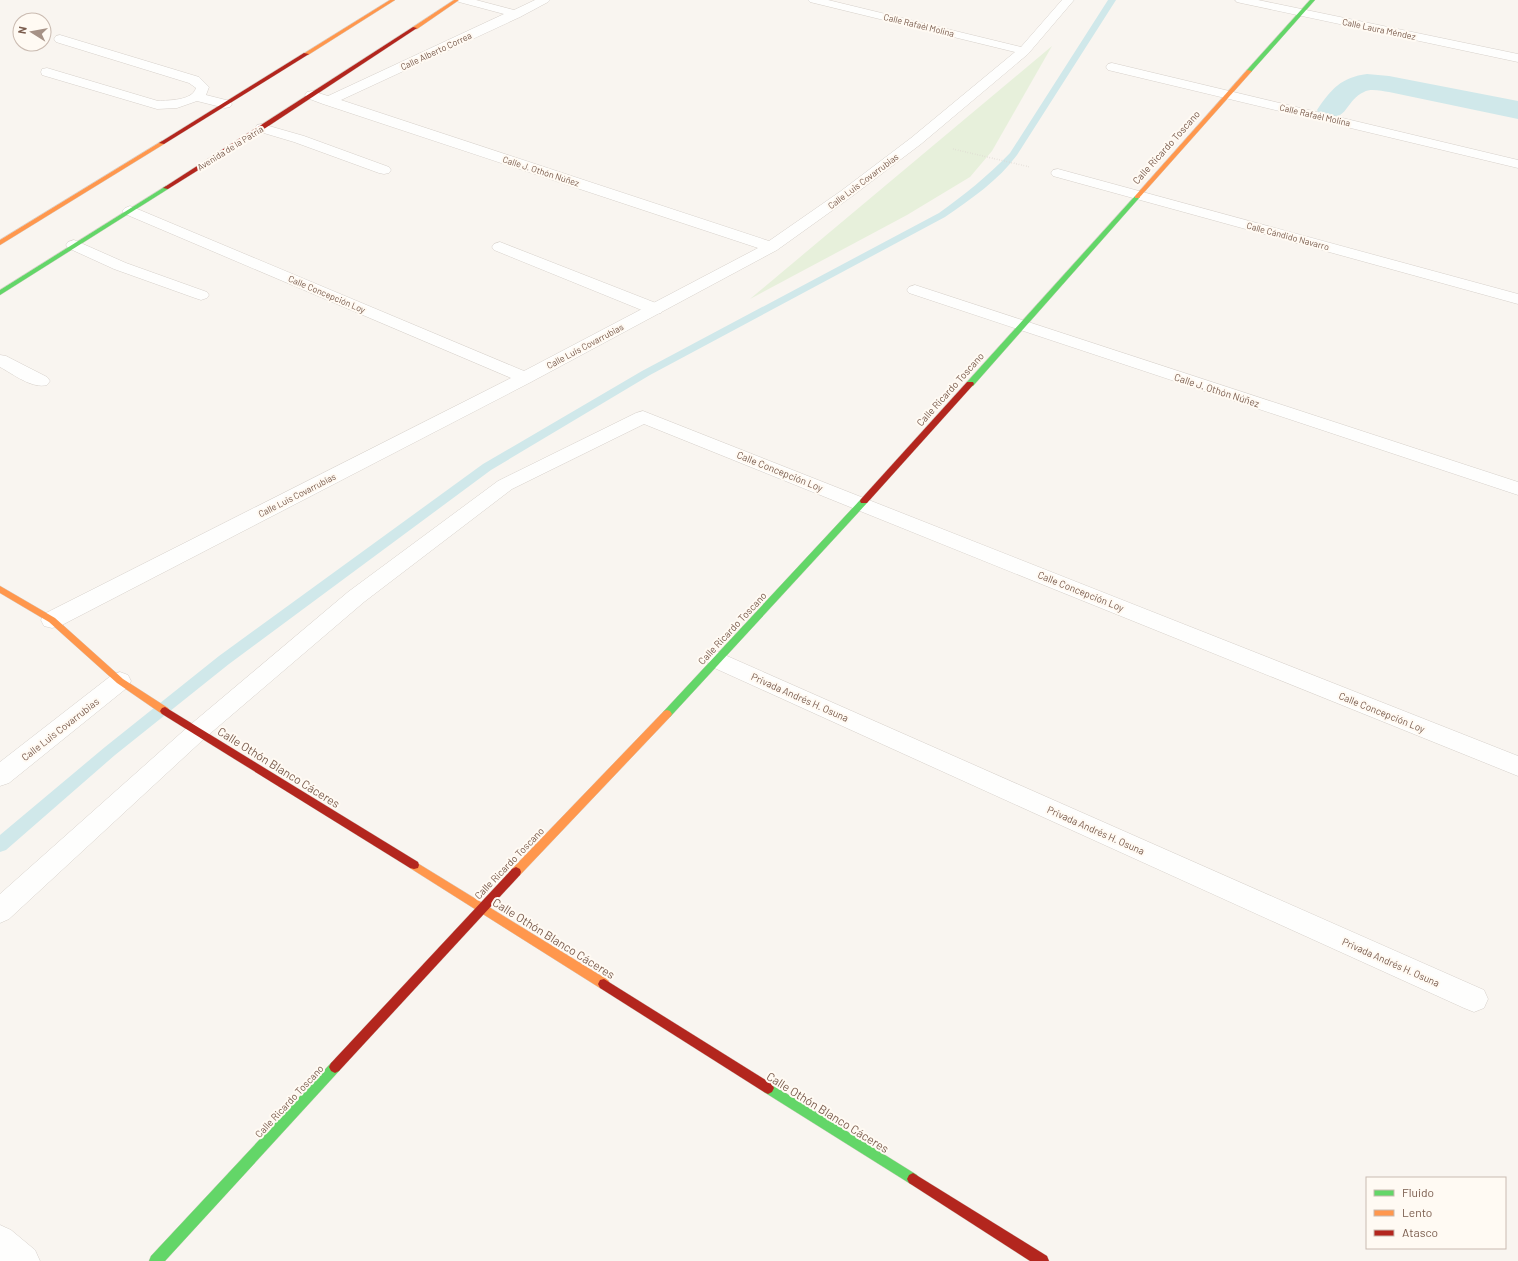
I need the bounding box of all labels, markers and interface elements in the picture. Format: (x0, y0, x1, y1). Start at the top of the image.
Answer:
street label: Calle Rafaél Molina (883, 11, 955, 39)
north arrow (12, 12, 52, 52)
street label: Calle Laura Méndez (1341, 16, 1417, 42)
text: N (15, 25, 29, 35)
street label: Calle Alberto Correa (399, 30, 473, 72)
street label: Calle Rafaél Molina (1279, 102, 1351, 128)
street label: Calle Ricardo Toscano (1130, 108, 1202, 186)
street label: Avenida de la Patria (195, 123, 265, 173)
street label: Calle Luis Covarrubias (826, 151, 900, 211)
street label: Calle J. Othón Núñez (501, 153, 581, 189)
street label: Calle Cándido Navarro (1245, 220, 1331, 252)
street label: Calle Concepción Loy (287, 273, 367, 315)
street label: Calle Luis Covarrubias (545, 321, 625, 371)
street label: Calle Ricardo Toscano (914, 350, 986, 428)
street label: Calle J. Othón Núñez (1173, 371, 1262, 410)
street label: Calle Concepción Loy (735, 448, 825, 494)
street label: Calle Luis Covarrubias (256, 471, 338, 519)
street label: Calle Concepción Loy (1036, 568, 1126, 614)
street label: Calle Ricardo Toscano (695, 589, 769, 667)
street label: Privada Andrés H. Osuna (750, 670, 850, 724)
street label: Calle Concepción Loy (1337, 689, 1427, 735)
street label: Calle Luis Covarrubias (19, 695, 101, 763)
street label: Calle Othón Blanco Cáceres (215, 724, 343, 810)
street label: Privada Andrés H. Osuna (1046, 803, 1146, 857)
street label: Calle Ricardo Toscano (472, 825, 546, 901)
street label: Calle Othón Blanco Cáceres (490, 895, 618, 981)
street label: Privada Andrés H. Osuna (1341, 935, 1441, 989)
street label: Calle Ricardo Toscano (252, 1062, 326, 1140)
street label: Calle Othón Blanco Cáceres (764, 1069, 892, 1155)
legend (1366, 1177, 1506, 1249)
text: Fluido (1402, 1185, 1434, 1199)
text: Lento (1402, 1205, 1432, 1219)
text: Atasco (1402, 1225, 1438, 1239)

